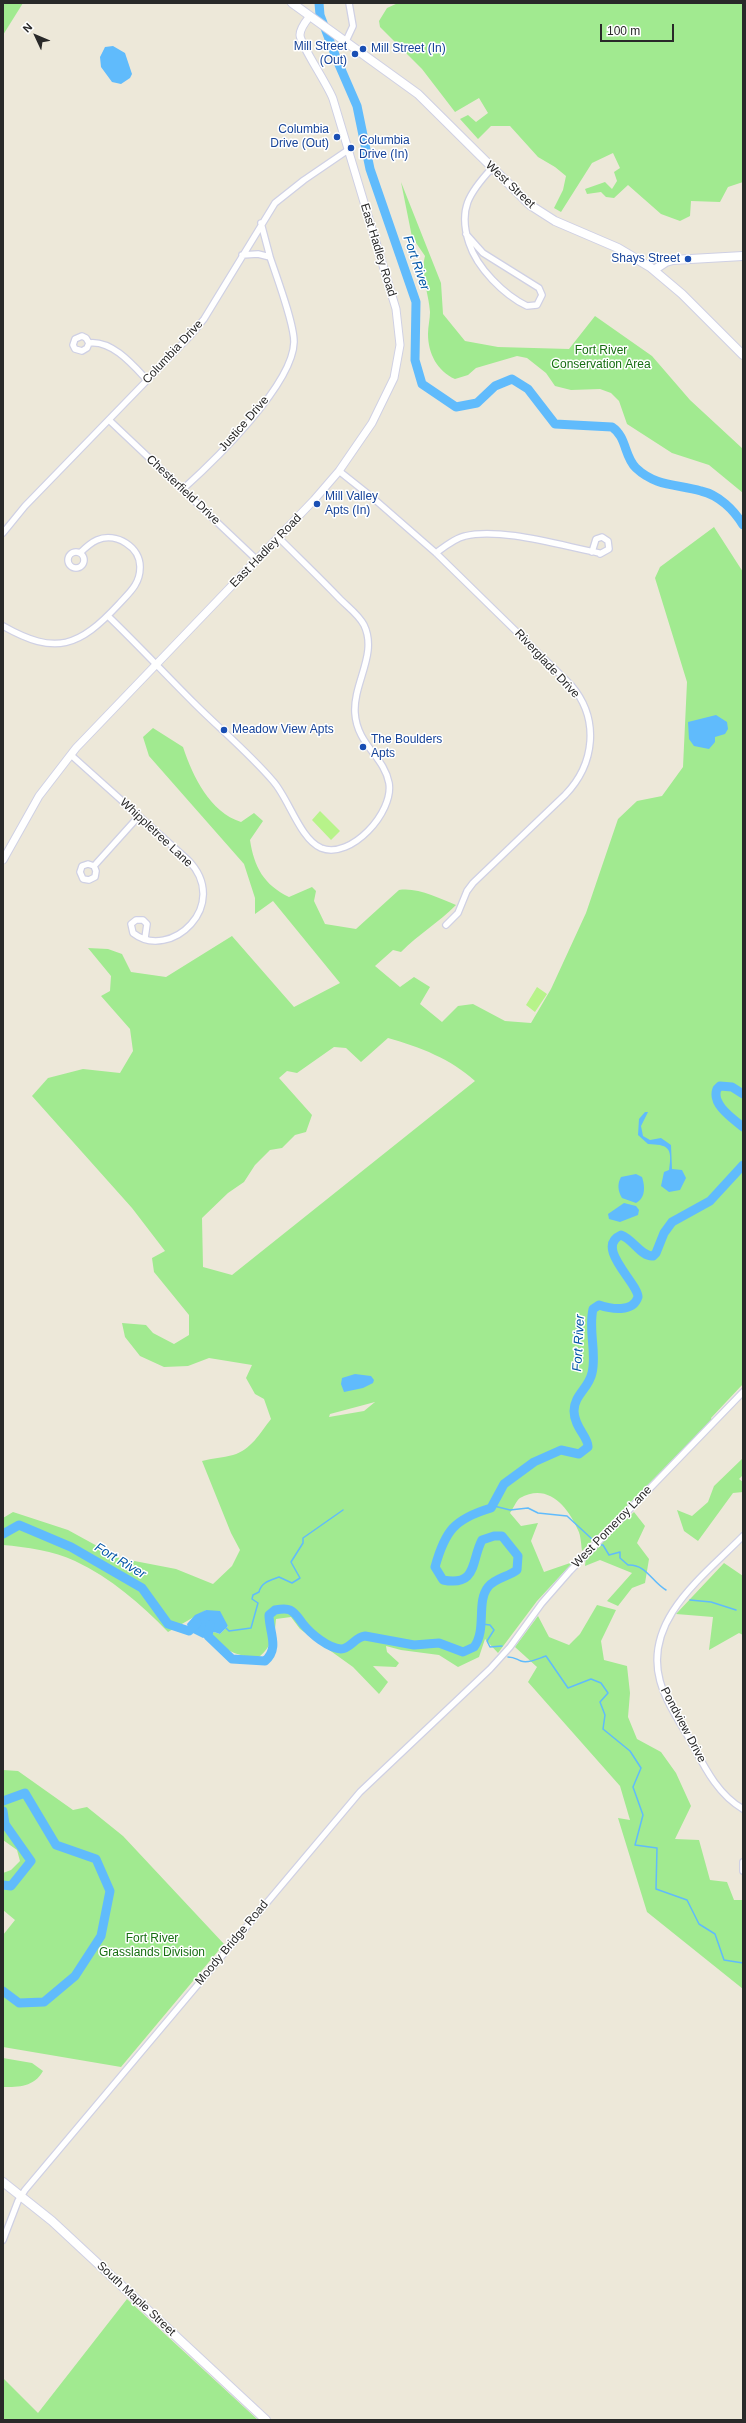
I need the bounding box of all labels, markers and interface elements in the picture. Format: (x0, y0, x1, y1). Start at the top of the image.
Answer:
north arrow (16, 16, 56, 56)
scale bar (602, 16, 676, 42)
text: N (20, 21, 34, 35)
text: 100 m (607, 24, 640, 38)
place label: Mill Street (Out) (294, 40, 347, 68)
place label: Mill Street (In) (371, 42, 446, 56)
marker: Mill Street (In) (358, 44, 368, 54)
marker: Mill Street (Out) (350, 49, 360, 59)
place label: Columbia Drive (Out) (270, 123, 329, 151)
marker: Columbia Drive (Out) (332, 132, 342, 142)
place label: Columbia Drive (In) (359, 134, 410, 162)
marker: Columbia Drive (In) (346, 143, 356, 153)
street label: West Street (482, 158, 538, 212)
street label: East Hadley Road (357, 202, 399, 298)
water label: Fort River (399, 233, 433, 293)
place label: Shays Street (611, 252, 680, 266)
marker: Shays Street (683, 254, 693, 264)
street label: Columbia Drive (140, 317, 206, 387)
park label: Fort River Conservation Area (551, 344, 651, 372)
street label: Justice Drive (216, 393, 272, 455)
street label: Chesterfield Drive (143, 452, 223, 528)
place label: Mill Valley Apts (In) (325, 490, 378, 518)
marker: Mill Valley Apts (In) (312, 499, 322, 509)
street label: East Hadley Road (227, 511, 305, 591)
street label: Riverglade Drive (511, 627, 583, 701)
place label: Meadow View Apts (232, 723, 334, 737)
marker: Meadow View Apts (219, 725, 229, 735)
place label: The Boulders Apts (371, 733, 442, 761)
marker: The Boulders Apts (358, 742, 368, 752)
street label: Whippletree Lane (117, 796, 195, 870)
water label: Fort River (570, 1314, 588, 1372)
street label: West Pomeroy Lane (569, 1483, 655, 1571)
water label: Fort River (92, 1540, 148, 1582)
street label: Pondview Drive (657, 1685, 709, 1765)
street label: Moody Bridge Road (192, 1898, 272, 1988)
park label: Fort River Grasslands Division (99, 1932, 205, 1960)
street label: South Maple Street (94, 2259, 178, 2339)

